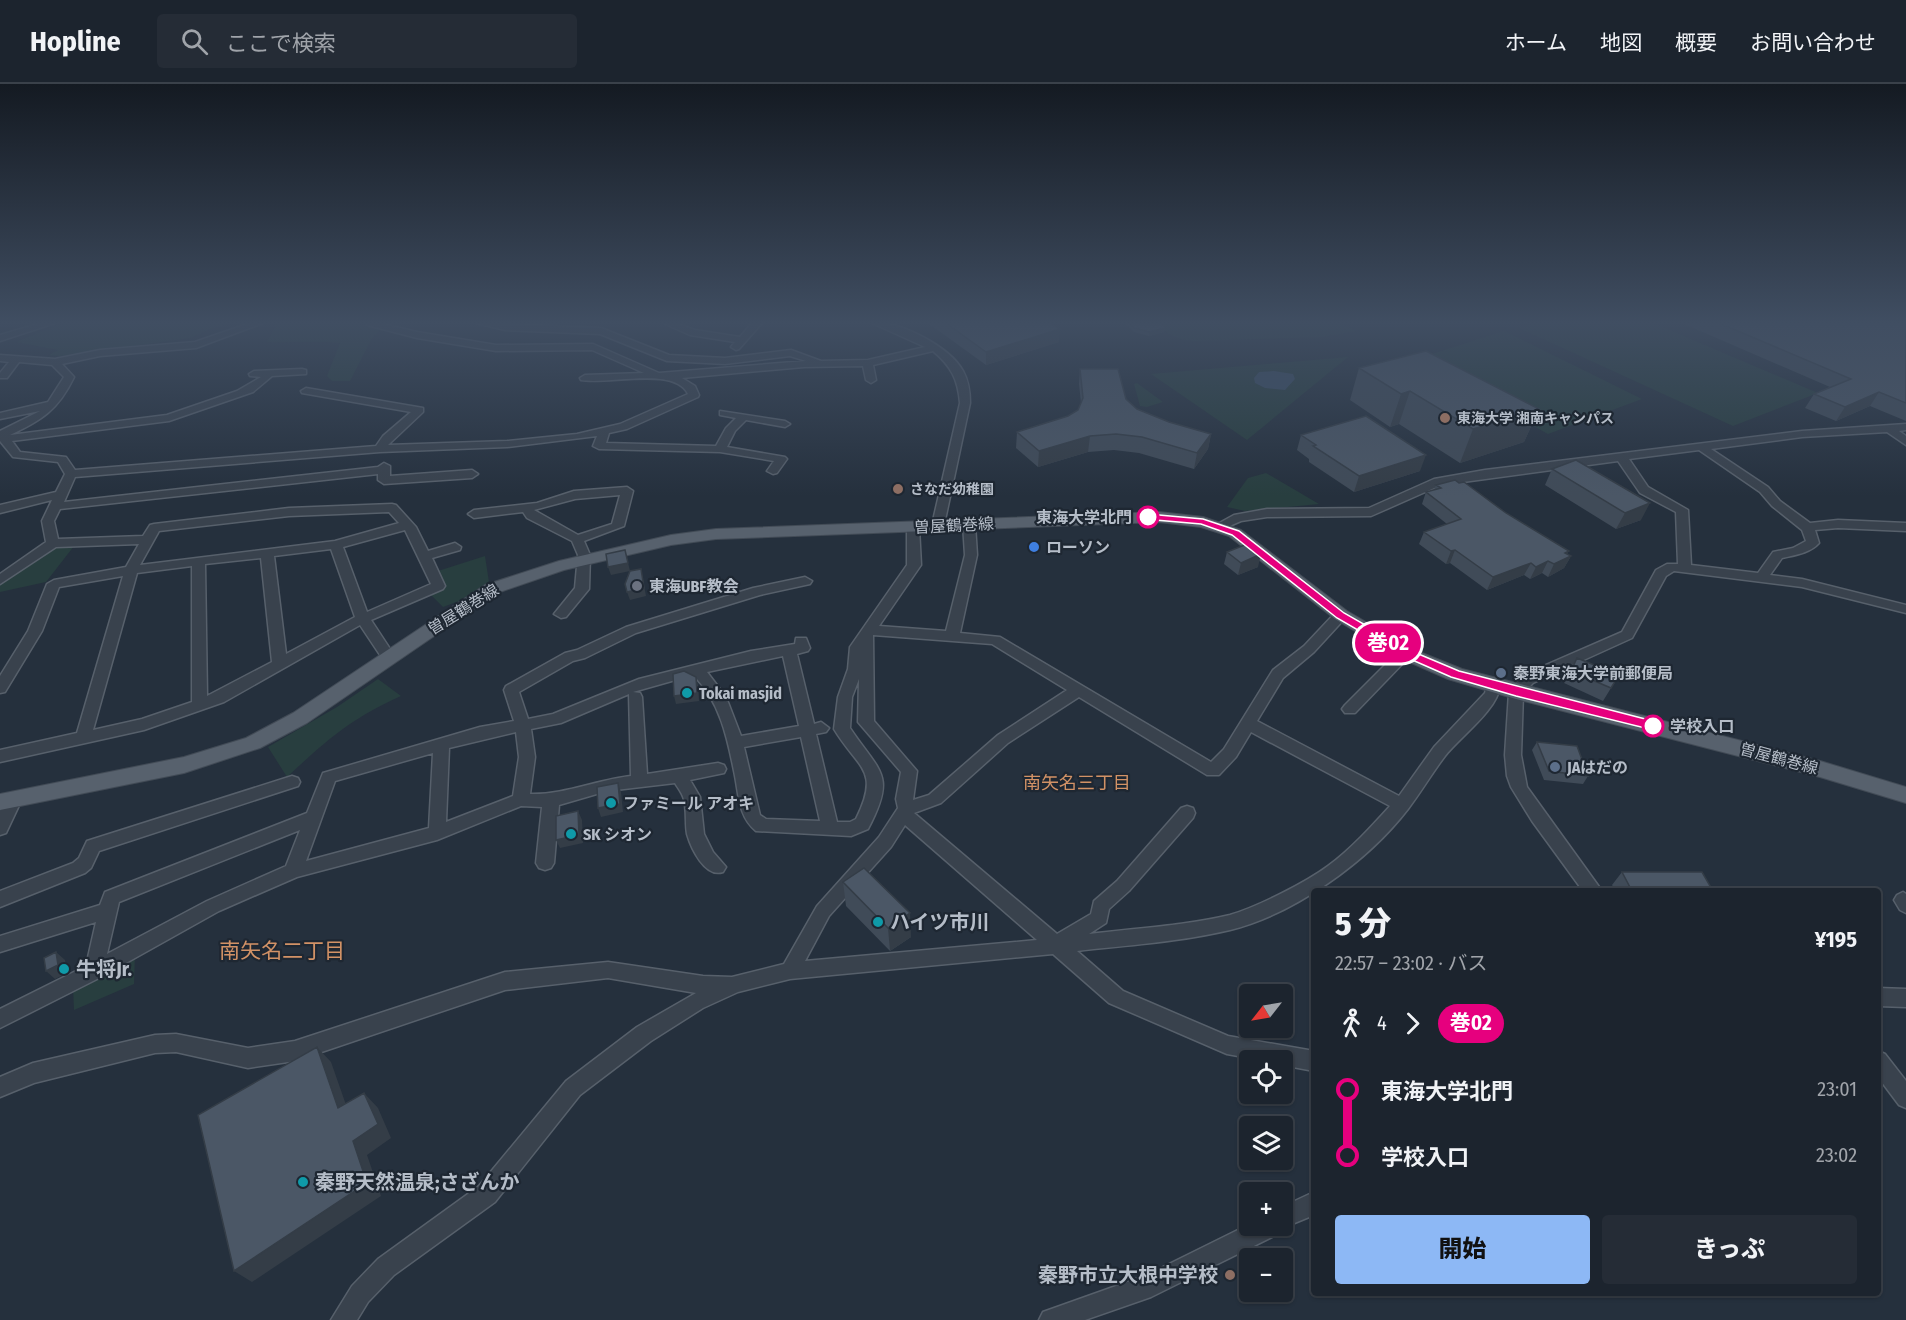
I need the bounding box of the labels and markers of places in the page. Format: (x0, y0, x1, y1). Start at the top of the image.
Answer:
place label: 東海大学 湘南キャンパス (1457, 410, 1614, 427)
marker: 東海大学 湘南キャンパス (1438, 411, 1452, 425)
place label: さなだ幼稚園 (910, 481, 994, 498)
marker: さなだ幼稚園 (891, 482, 905, 496)
marker: 東海大学北門 (1137, 506, 1159, 528)
place label: 東海大学北門 (1036, 508, 1132, 527)
place label: ローソン (1046, 538, 1110, 557)
marker: ローソン (1027, 540, 1041, 554)
place label: 東海UBF教会 (649, 577, 738, 596)
marker: 東海UBF教会 (630, 579, 644, 593)
place label: 秦野東海大学前郵便局 (1513, 664, 1673, 683)
marker: 秦野東海大学前郵便局 (1494, 666, 1508, 680)
place label: Tokai masjid (699, 684, 782, 703)
marker: Tokai masjid (680, 686, 694, 700)
marker: 学校入口 (1642, 715, 1664, 737)
place label: 学校入口 (1670, 717, 1734, 736)
place label: JAはだの (1566, 758, 1628, 777)
marker: JAはだの (1548, 760, 1562, 774)
place label: ファミール アオキ (623, 794, 754, 813)
marker: ファミール アオキ (604, 796, 618, 810)
place label: SK シオン (583, 825, 652, 844)
marker: SK シオン (564, 827, 578, 841)
place label: ハイツ市川 (890, 910, 990, 934)
marker: ハイツ市川 (871, 915, 885, 929)
place label: 牛将Jr. (76, 957, 133, 981)
marker: 牛将Jr. (57, 962, 71, 976)
place label: 秦野天然温泉;さざんか (315, 1170, 520, 1194)
marker: 秦野天然温泉;さざんか (296, 1175, 310, 1189)
place label: 秦野市立大根中学校 (1038, 1263, 1218, 1287)
marker: 秦野市立大根中学校 (1223, 1268, 1237, 1282)

